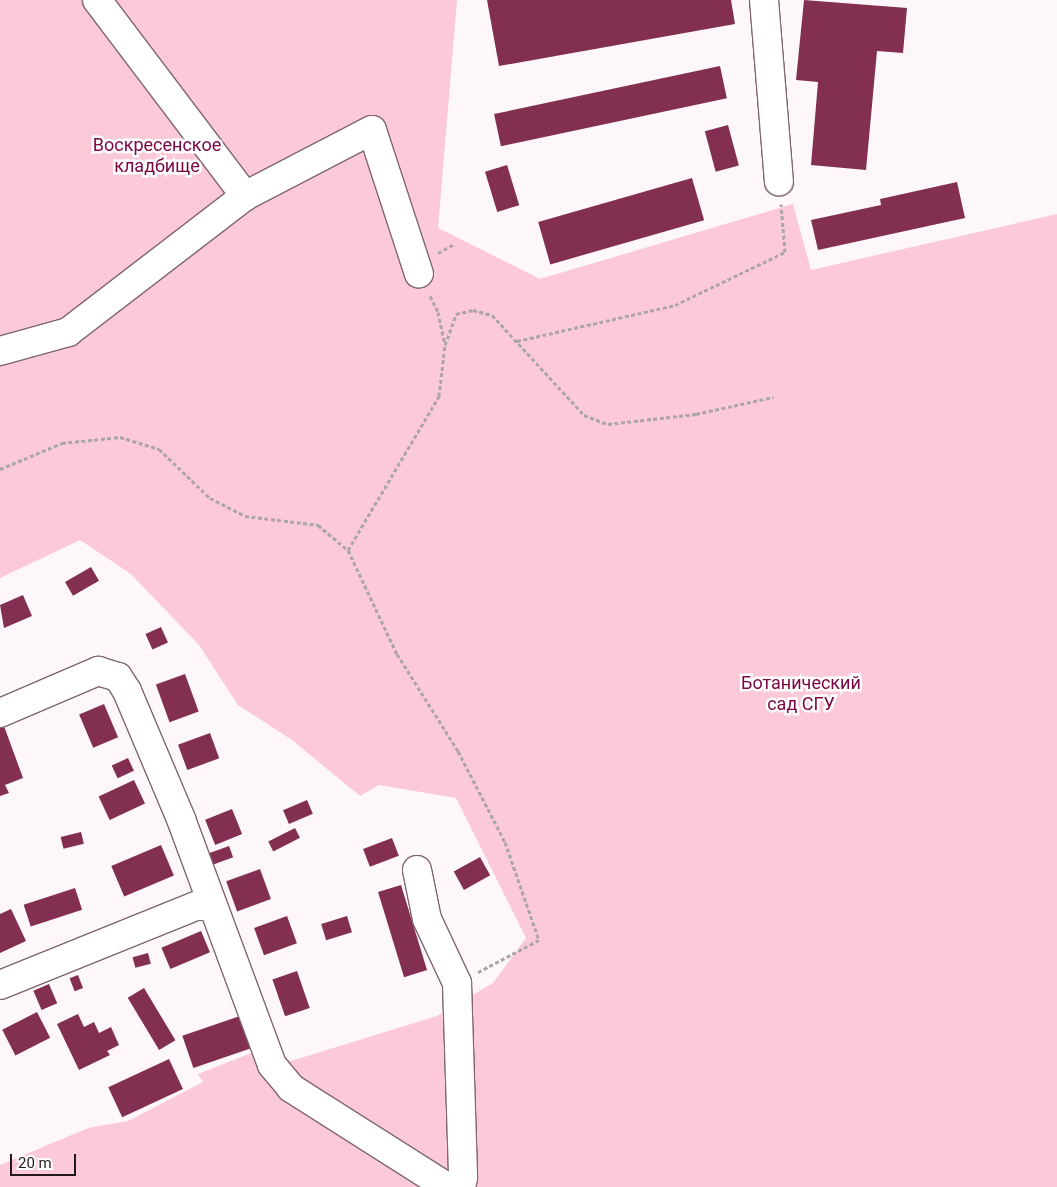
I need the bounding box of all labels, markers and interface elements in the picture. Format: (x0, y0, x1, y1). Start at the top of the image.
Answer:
park label: Воскресенское кладбище (93, 135, 221, 178)
park label: Ботанический сад СГУ (741, 673, 861, 716)
scale bar (12, 1144, 79, 1176)
text: 20 m (18, 1154, 52, 1172)

